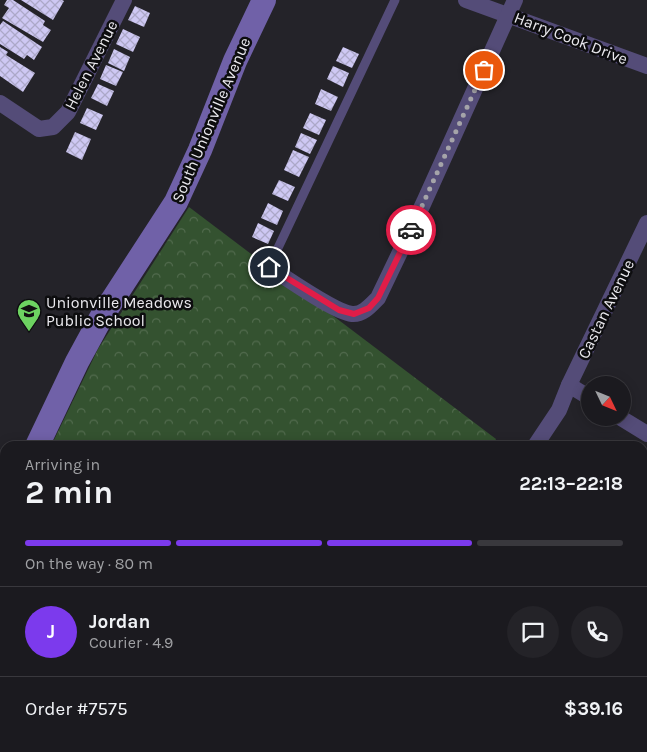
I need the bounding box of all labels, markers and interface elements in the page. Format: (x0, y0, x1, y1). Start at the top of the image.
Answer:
street label: Harry Cook Drive (512, 8, 630, 68)
street label: Helen Avenue (60, 17, 122, 113)
street label: South Unionville Avenue (168, 35, 254, 205)
pin (463, 49, 505, 91)
icon: bag (470, 56, 498, 84)
courier (386, 205, 436, 255)
icon: car (397, 216, 425, 244)
pin (248, 246, 290, 288)
icon: home (255, 253, 283, 281)
street label: Castan Avenue (574, 256, 638, 362)
place label: Unionville Meadows Public School (46, 293, 192, 330)
school or university icon: Unionville Meadows Public School (16, 298, 42, 332)
north arrow (581, 376, 631, 426)
map controls (581, 376, 631, 426)
text: Arriving in (25, 455, 100, 474)
text: 22:13–22:18 (519, 473, 623, 495)
text: 2 min (25, 474, 113, 511)
text: On the way · 80 m (25, 554, 153, 573)
button: chat (507, 606, 559, 658)
button: phone (571, 606, 623, 658)
text: Jordan (89, 611, 150, 633)
text: J (47, 621, 55, 643)
text: Courier · 4.9 (89, 633, 173, 652)
text: Order #7575 (25, 698, 128, 720)
text: $39.16 (564, 698, 623, 720)

